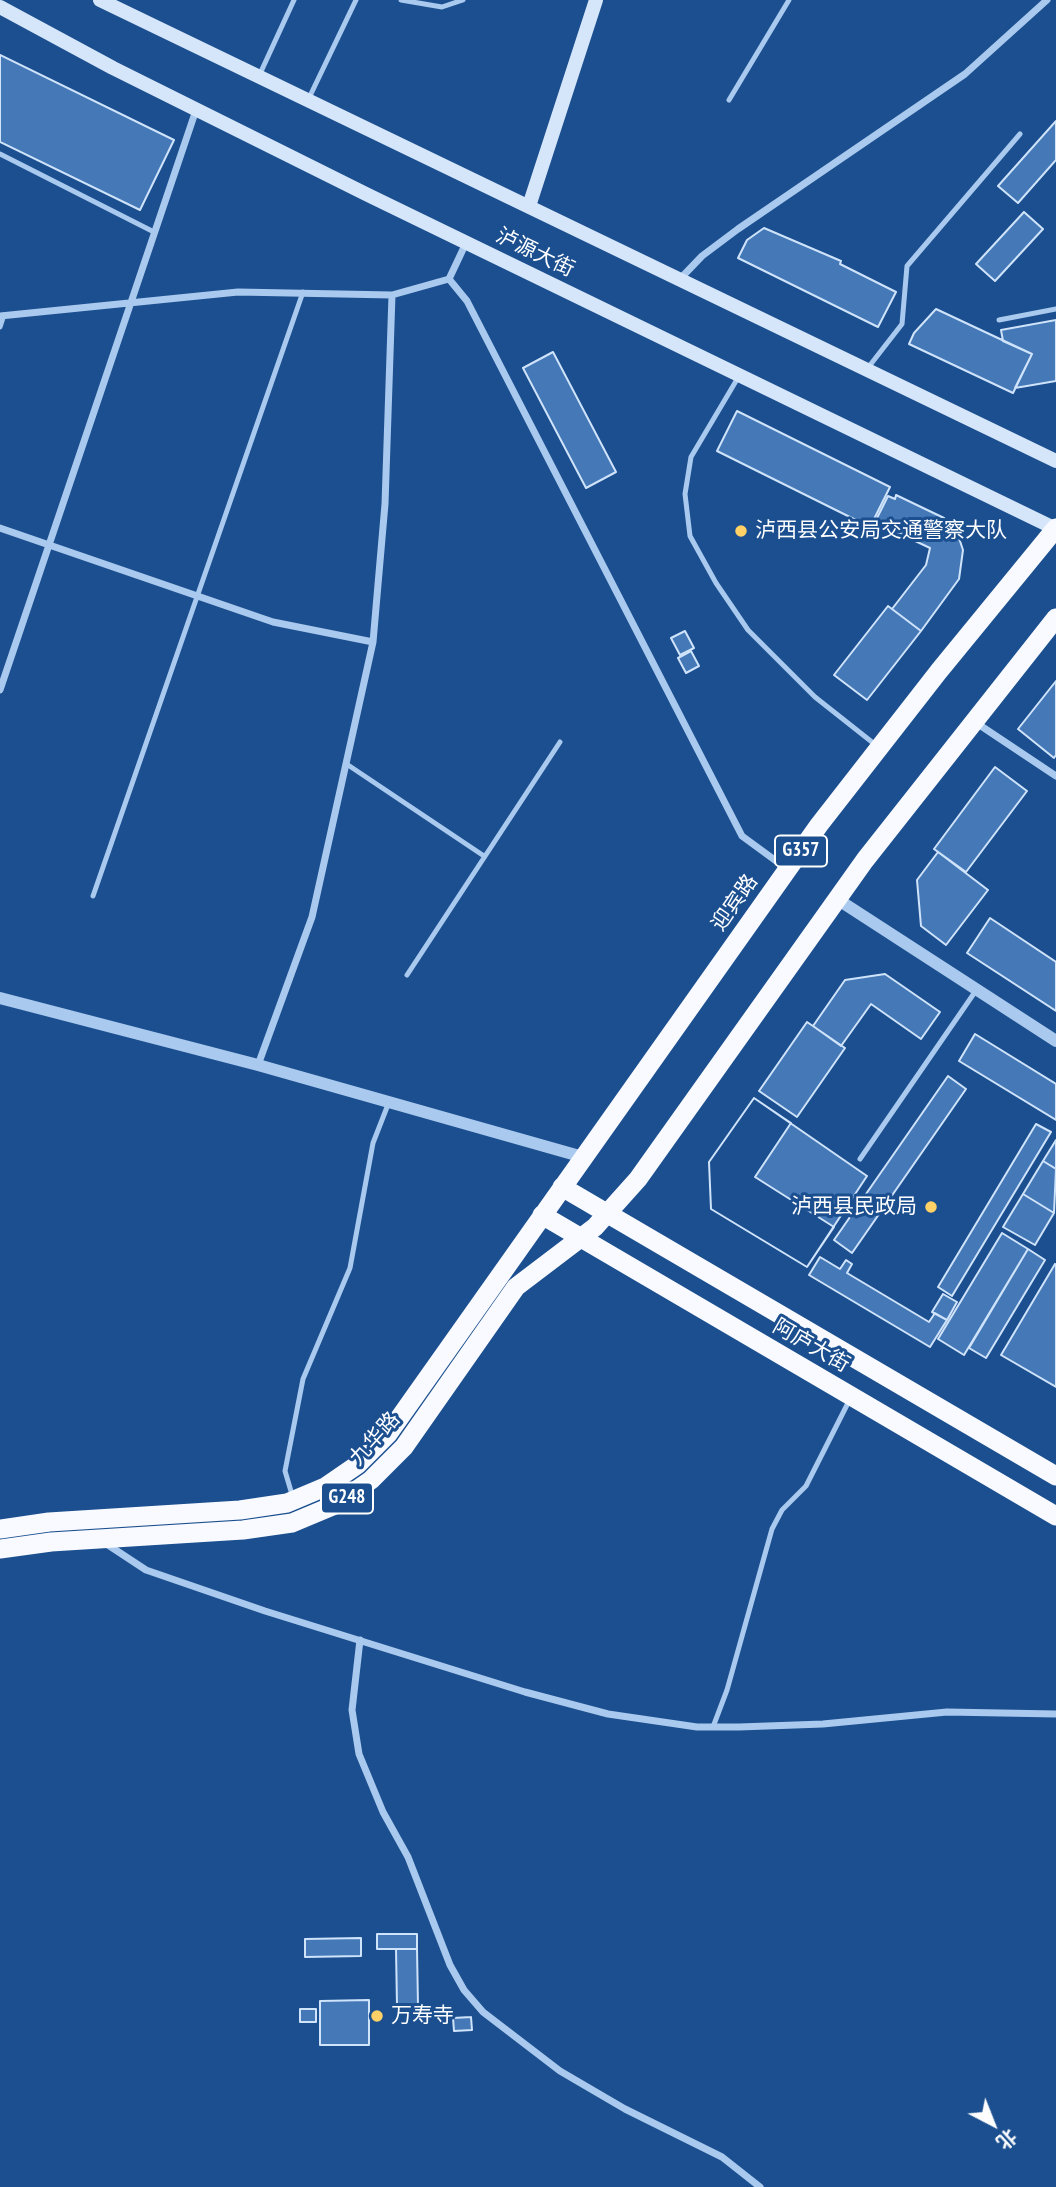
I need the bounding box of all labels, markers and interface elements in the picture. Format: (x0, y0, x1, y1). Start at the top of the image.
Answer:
street label: 泸源大街 (492, 223, 578, 283)
place label: 泸西县公安局交通警察大队 (755, 518, 1007, 544)
marker: 泸西县公安局交通警察大队 (733, 523, 749, 539)
road number: G357 (775, 836, 827, 866)
street label: 迎宾路 (707, 870, 763, 936)
place label: 泸西县民政局 (791, 1194, 917, 1220)
marker: 泸西县民政局 (923, 1199, 939, 1215)
street label: 阿庐大街 (768, 1314, 854, 1378)
street label: 九华路 (345, 1407, 405, 1471)
road number: G248 (321, 1482, 373, 1514)
place label: 万寿寺 (391, 2003, 454, 2029)
marker: 万寿寺 (369, 2008, 385, 2024)
north arrow (958, 2089, 1028, 2159)
text: 北 (992, 2124, 1022, 2155)

